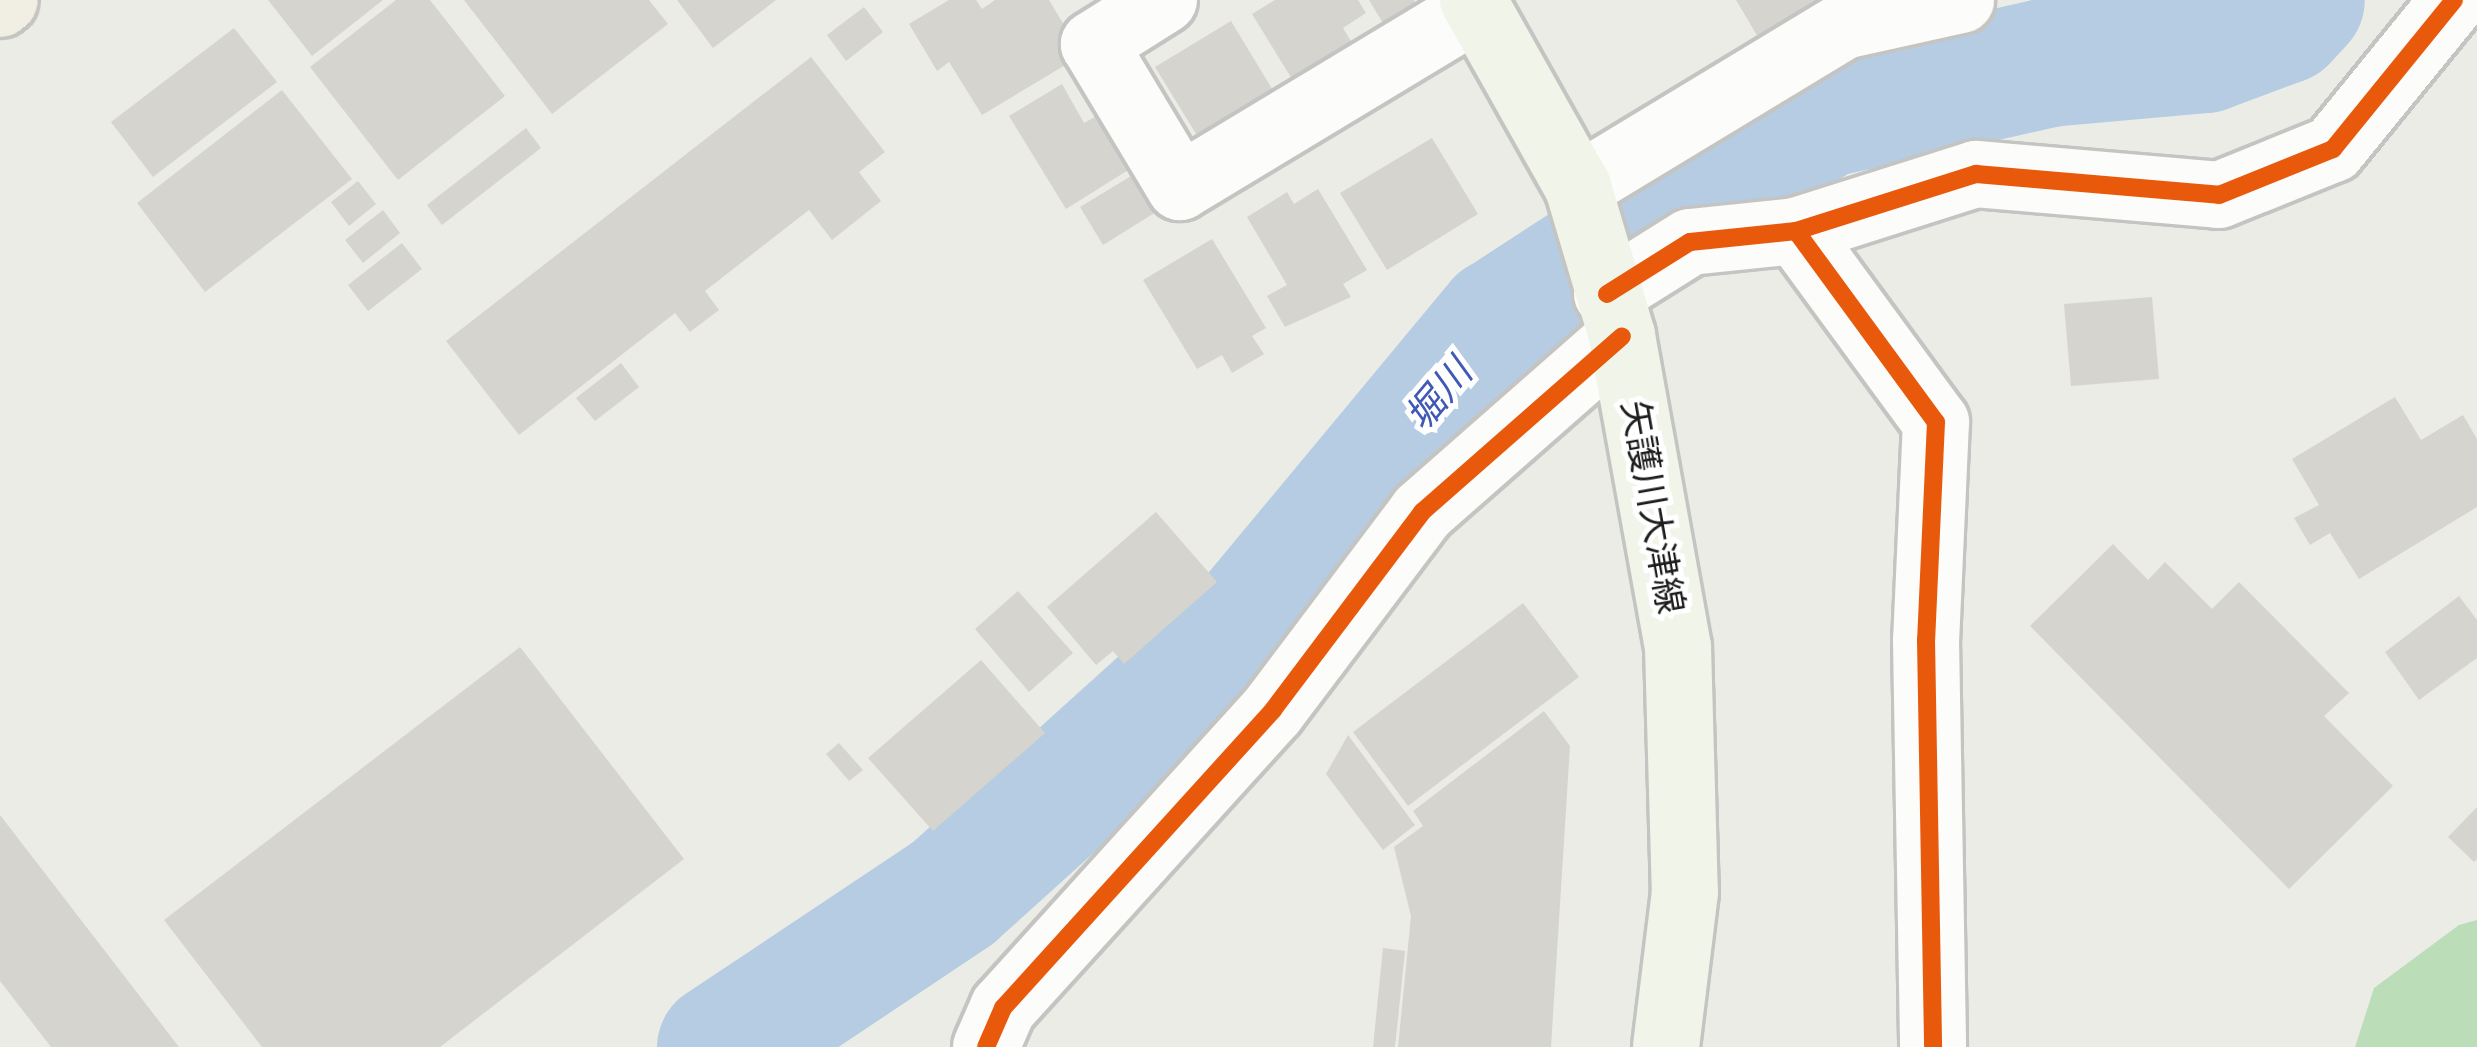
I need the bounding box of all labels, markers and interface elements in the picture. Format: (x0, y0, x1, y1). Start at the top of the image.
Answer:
water label: 堀川 (1396, 350, 1482, 440)
street label: 矢護川大津線 (1613, 397, 1693, 617)

